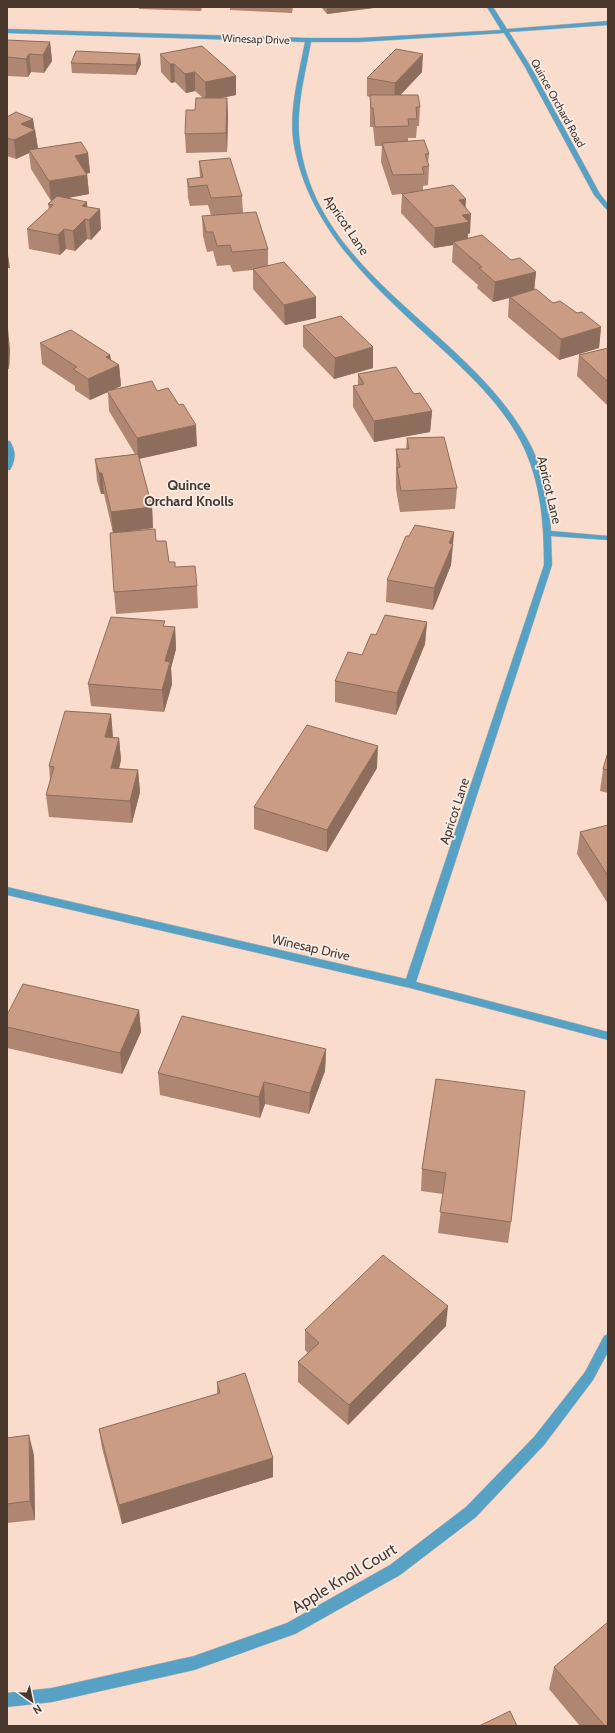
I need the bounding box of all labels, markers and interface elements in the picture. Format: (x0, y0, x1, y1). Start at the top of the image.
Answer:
street label: Winesap Drive (222, 31, 290, 47)
street label: Quince Orchard Road (528, 56, 588, 150)
street label: Apricot Lane (321, 192, 373, 258)
street label: Apricot Lane (534, 455, 566, 526)
district label: Quince Orchard Knolls (144, 476, 234, 510)
street label: Apricot Lane (436, 775, 472, 846)
street label: Winesap Drive (270, 930, 352, 964)
street label: Apple Knoll Court (288, 1539, 400, 1617)
north arrow (12, 1681, 52, 1721)
text: N (30, 1701, 45, 1717)

